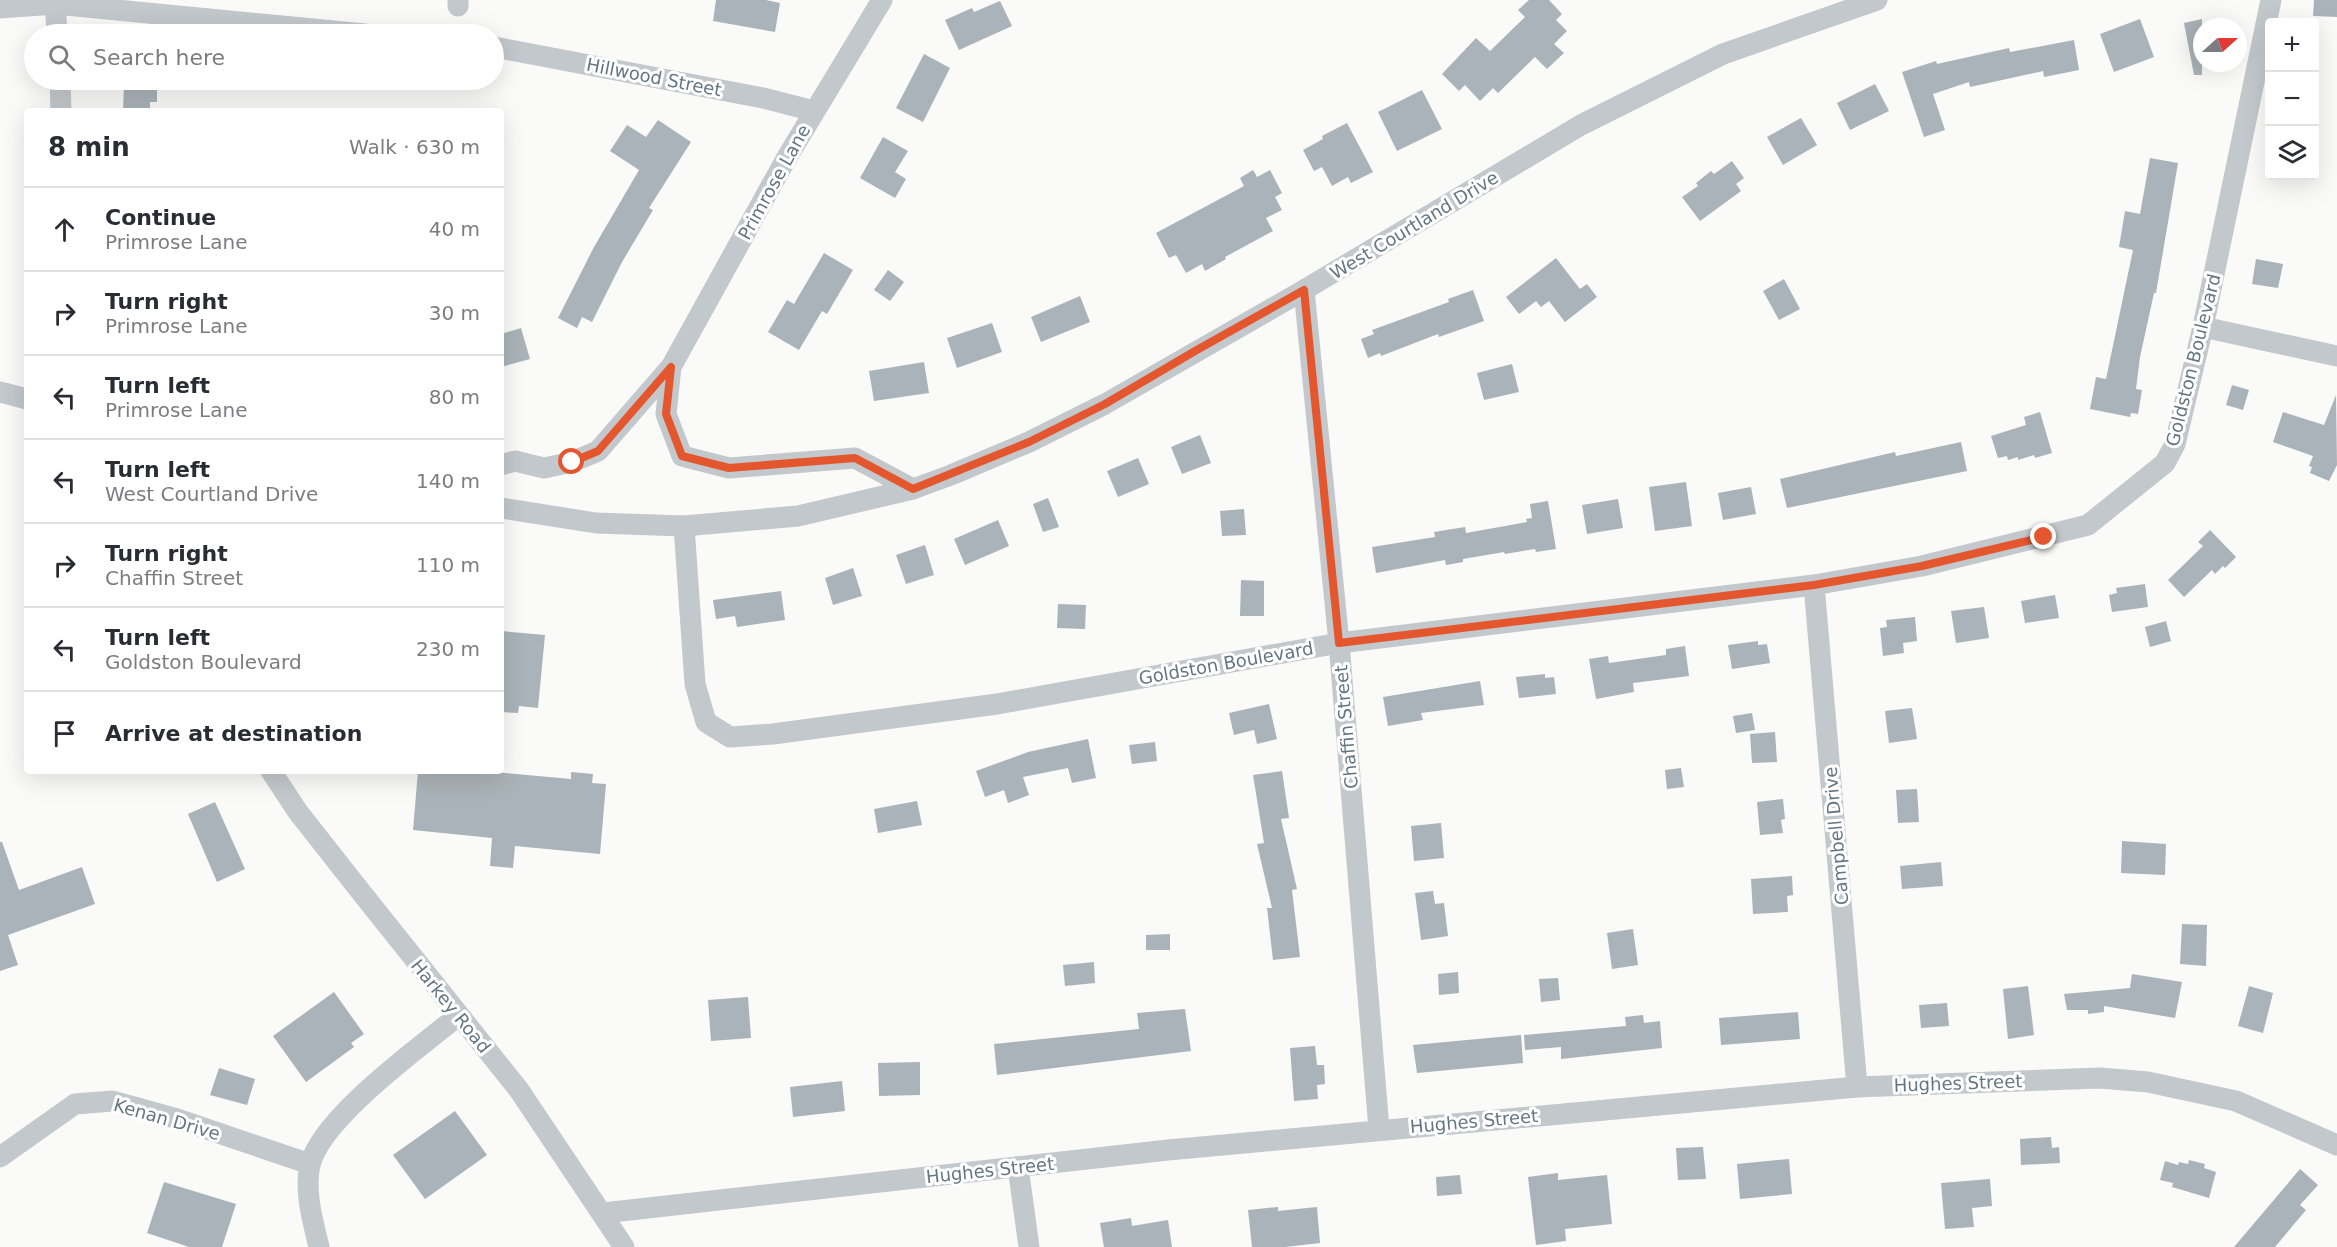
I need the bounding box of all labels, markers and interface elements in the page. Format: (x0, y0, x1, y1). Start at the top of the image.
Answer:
north arrow (2193, 18, 2247, 72)
map controls (2265, 18, 2319, 180)
button: + (2265, 18, 2319, 72)
search box (24, 24, 504, 90)
icon: search (45, 41, 78, 74)
text: Search here (93, 45, 225, 70)
street label: Hillwood Street (585, 54, 723, 100)
button: − (2265, 72, 2319, 126)
street label: Primrose Lane (734, 121, 814, 243)
button: layers (2265, 126, 2319, 180)
text: 8 min (48, 132, 130, 162)
text: Walk · 630 m (349, 135, 480, 159)
street label: West Courtland Drive (1326, 167, 1502, 283)
text: Continue (105, 205, 216, 230)
icon: ahead (48, 213, 81, 246)
text: 40 m (429, 217, 480, 241)
text: Primrose Lane (105, 230, 247, 254)
street label: Goldston Boulevard (2161, 272, 2225, 448)
text: Turn right (105, 289, 228, 314)
icon: right (48, 297, 81, 330)
text: 30 m (429, 301, 480, 325)
text: Primrose Lane (105, 314, 247, 338)
text: Turn left (105, 373, 210, 398)
icon: left (48, 381, 81, 414)
text: 80 m (429, 385, 480, 409)
text: Primrose Lane (105, 398, 247, 422)
route start (558, 448, 584, 474)
text: Turn left (105, 457, 210, 482)
icon: left (48, 465, 81, 498)
text: 140 m (416, 469, 480, 493)
text: West Courtland Drive (105, 482, 318, 506)
route end (2030, 523, 2056, 549)
text: Turn right (105, 541, 228, 566)
icon: right (48, 549, 81, 582)
text: 110 m (416, 553, 480, 577)
text: Chaffin Street (105, 566, 243, 590)
text: Turn left (105, 625, 210, 650)
icon: left (48, 633, 81, 666)
text: 230 m (416, 637, 480, 661)
street label: Goldston Boulevard (1137, 637, 1315, 689)
text: Goldston Boulevard (105, 650, 302, 674)
street label: Chaffin Street (1330, 664, 1362, 790)
icon: arrive (48, 717, 81, 750)
text: Arrive at destination (105, 721, 362, 746)
street label: Campbell Drive (1819, 766, 1853, 906)
street label: Harkey Road (407, 955, 495, 1057)
street label: Hughes Street (1893, 1070, 2023, 1096)
street label: Kenan Drive (111, 1094, 223, 1144)
street label: Hughes Street (1409, 1105, 1539, 1137)
street label: Hughes Street (925, 1153, 1055, 1187)

